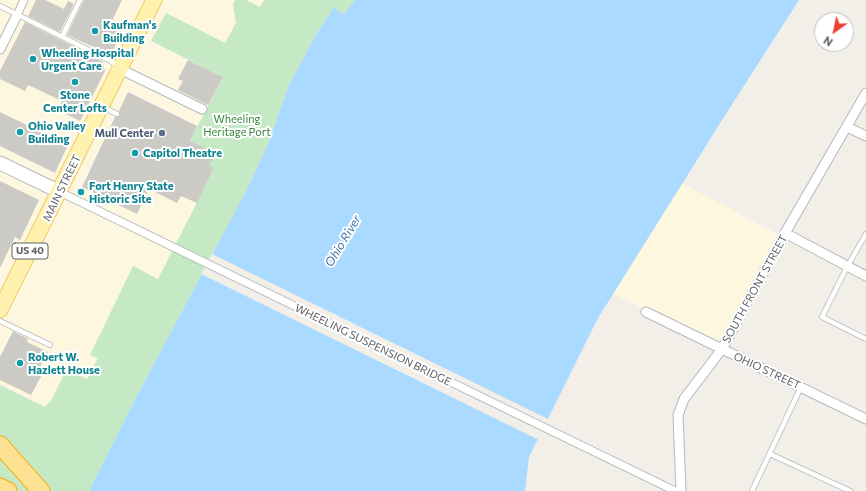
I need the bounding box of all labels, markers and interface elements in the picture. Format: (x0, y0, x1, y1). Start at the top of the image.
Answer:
north arrow (814, 12, 854, 52)
place label: Kaufman's Building (103, 18, 157, 44)
marker: Kaufman's Building (90, 26, 100, 36)
text: N (821, 34, 835, 49)
place label: Wheeling Hospital Urgent Care (41, 46, 134, 72)
marker: Wheeling Hospital Urgent Care (28, 54, 38, 64)
marker: Stone Center Lofts (70, 77, 80, 87)
place label: Stone Center Lofts (43, 88, 107, 114)
park label: Wheeling Heritage Port (203, 112, 271, 138)
place label: Ohio Valley Building (28, 119, 86, 145)
place label: Mull Center (94, 126, 154, 140)
marker: Ohio Valley Building (15, 127, 25, 137)
marker: Mull Center (157, 128, 167, 138)
place label: Capitol Theatre (143, 146, 222, 160)
marker: Capitol Theatre (130, 148, 140, 158)
street label: MAIN STREET (40, 153, 84, 223)
place label: Fort Henry State Historic Site (89, 179, 174, 205)
marker: Fort Henry State Historic Site (76, 187, 86, 197)
water label: Ohio River (322, 213, 364, 269)
street label: SOUTH FRONT STREET (720, 233, 790, 345)
road number: US 40 (12, 243, 48, 259)
street label: WHEELING SUSPENSION BRIDGE (293, 301, 453, 389)
place label: Robert W. Hazlett House (28, 350, 100, 376)
street label: OHIO STREET (731, 350, 803, 392)
marker: Robert W. Hazlett House (15, 358, 25, 368)

